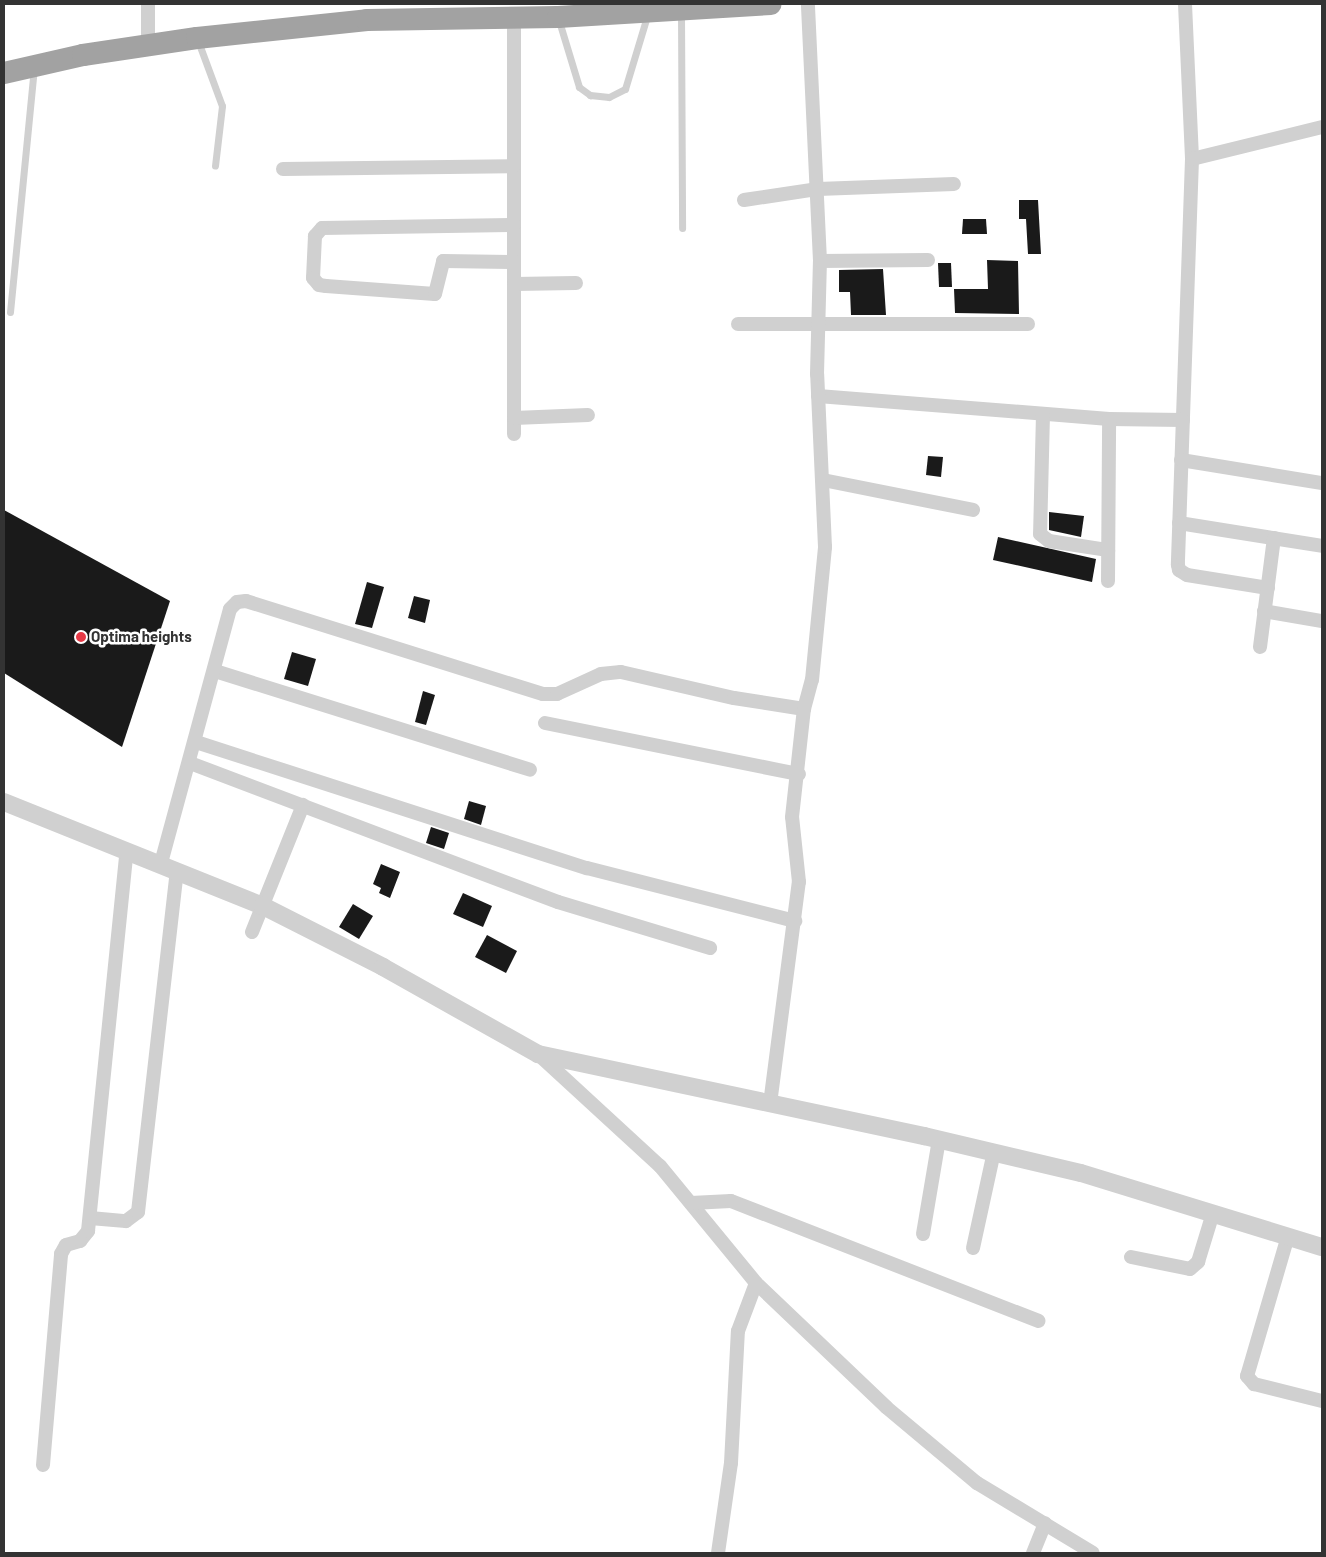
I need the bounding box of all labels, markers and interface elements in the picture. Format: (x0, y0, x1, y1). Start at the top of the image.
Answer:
place label: Optima heights (91, 628, 192, 646)
marker: Optima heights (75, 631, 87, 643)

